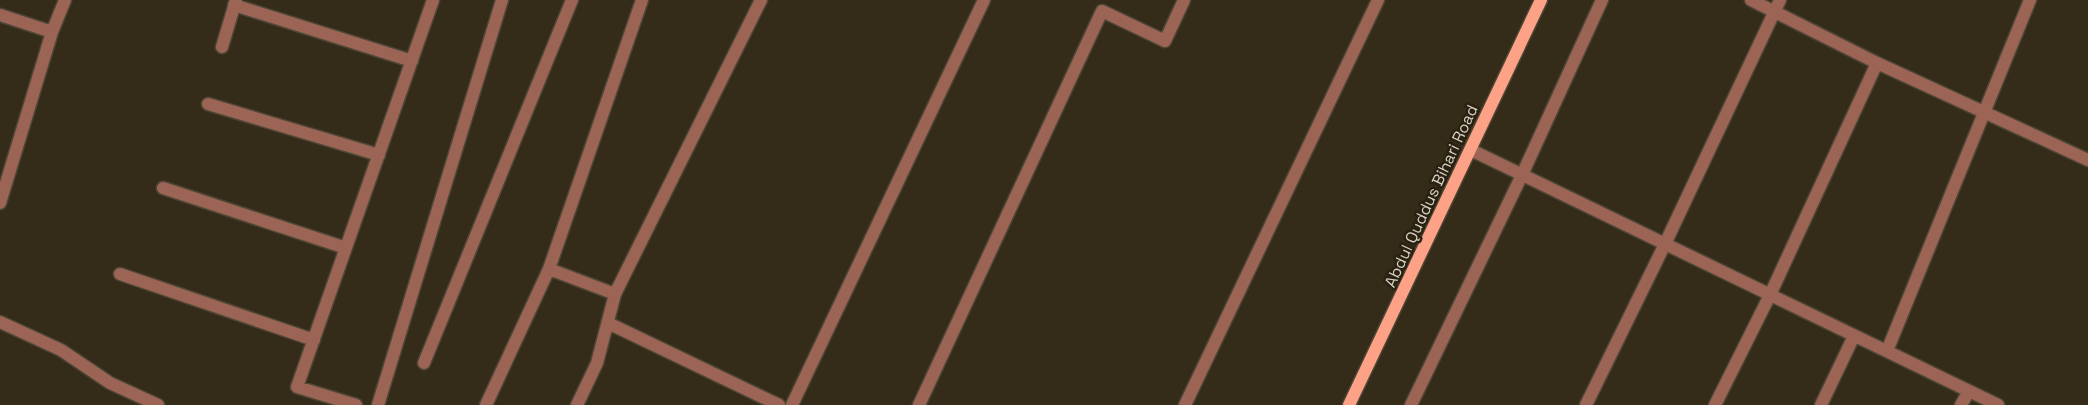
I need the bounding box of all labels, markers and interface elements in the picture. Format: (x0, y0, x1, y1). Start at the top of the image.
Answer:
street label: Abdul Quddus Bihari Road (1379, 101, 1483, 291)

